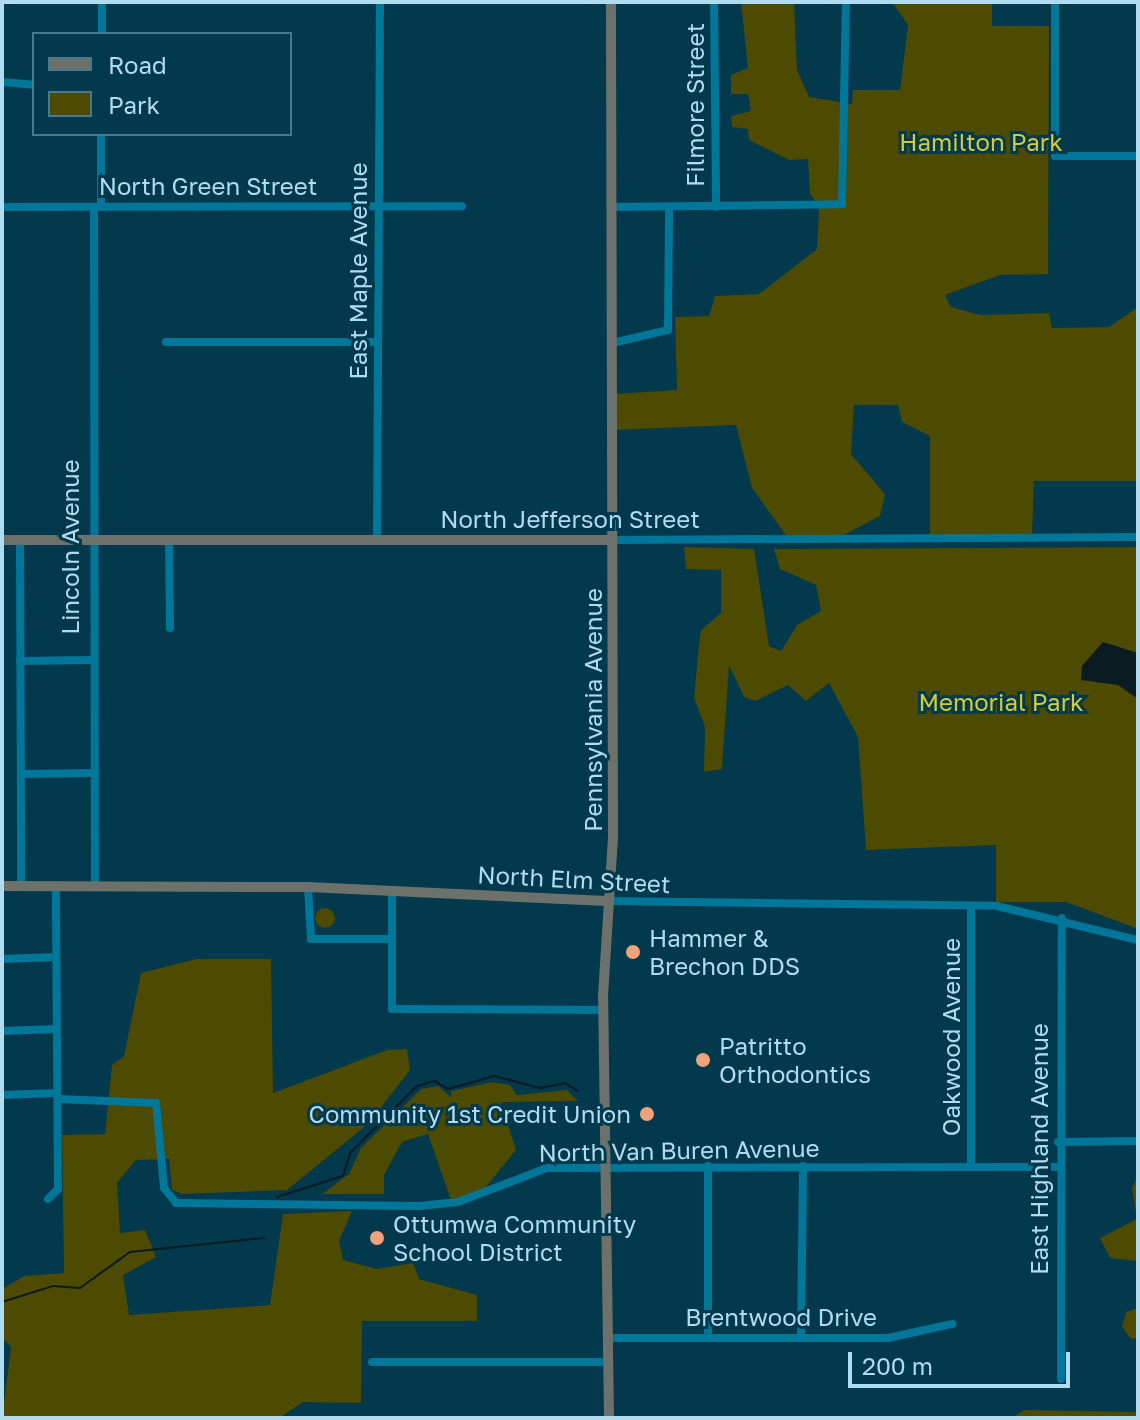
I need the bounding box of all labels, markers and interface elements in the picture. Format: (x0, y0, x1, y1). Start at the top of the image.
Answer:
street label: Filmore Street (681, 23, 709, 187)
legend (32, 32, 292, 136)
text: Road (108, 50, 167, 79)
text: Park (108, 90, 160, 119)
park label: Hamilton Park (899, 128, 1063, 156)
street label: East Maple Avenue (344, 162, 372, 380)
street label: North Green Street (99, 172, 317, 200)
street label: Lincoln Avenue (56, 459, 84, 635)
street label: North Jefferson Street (440, 505, 700, 533)
street label: Pennsylvania Avenue (579, 588, 607, 832)
park label: Memorial Park (918, 688, 1084, 716)
street label: North Elm Street (477, 860, 671, 898)
place label: Hammer & Brechon DDS (649, 924, 800, 980)
street label: Oakwood Avenue (937, 938, 965, 1136)
marker: Hammer & Brechon DDS (624, 943, 642, 961)
street label: East Highland Avenue (1025, 1023, 1053, 1275)
place label: Patritto Orthodontics (719, 1032, 871, 1088)
marker: Patritto Orthodontics (694, 1051, 712, 1069)
place label: Community 1st Credit Union (309, 1100, 631, 1128)
marker: Community 1st Credit Union (638, 1105, 656, 1123)
street label: North Van Buren Avenue (538, 1133, 820, 1167)
place label: Ottumwa Community School District (393, 1210, 636, 1266)
marker: Ottumwa Community School District (368, 1229, 386, 1247)
street label: Brentwood Drive (685, 1303, 877, 1331)
scale bar (852, 1336, 1074, 1386)
text: 200 m (862, 1351, 933, 1380)

